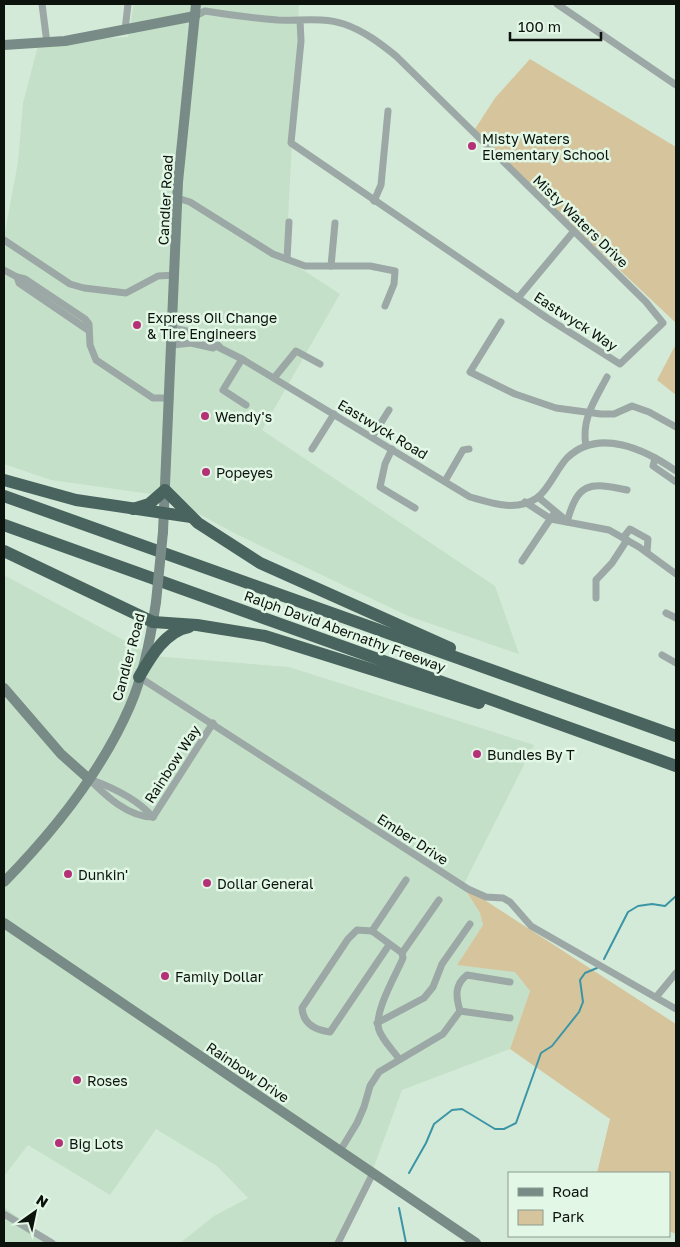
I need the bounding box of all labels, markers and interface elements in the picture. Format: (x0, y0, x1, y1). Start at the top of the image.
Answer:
scale bar (510, 10, 601, 42)
text: 100 m (518, 17, 561, 35)
place label: Misty Waters Elementary School (482, 130, 609, 163)
marker: Misty Waters Elementary School (466, 140, 478, 152)
street label: Candler Road (154, 154, 176, 246)
street label: Misty Waters Drive (530, 171, 632, 271)
street label: Eastwyck Way (531, 288, 621, 354)
place label: Express Oil Change & Tire Engineers (147, 309, 277, 342)
marker: Express Oil Change & Tire Engineers (131, 319, 143, 331)
street label: Eastwyck Road (335, 395, 431, 463)
place label: Wendy's (215, 408, 272, 425)
marker: Wendy's (199, 410, 211, 422)
place label: Popeyes (216, 464, 273, 481)
marker: Popeyes (200, 466, 212, 478)
street label: Ralph David Abernathy Freeway (242, 587, 448, 675)
street label: Candler Road (108, 611, 148, 703)
street label: Rainbow Way (140, 722, 204, 806)
place label: Bundles By T (487, 746, 575, 763)
marker: Bundles By T (471, 748, 483, 760)
street label: Ember Drive (374, 810, 452, 868)
place label: Dunkin' (78, 866, 128, 883)
marker: Dunkin' (62, 868, 74, 880)
place label: Dollar General (217, 875, 313, 892)
marker: Dollar General (201, 877, 213, 889)
place label: Family Dollar (175, 968, 264, 985)
marker: Family Dollar (159, 970, 171, 982)
street label: Rainbow Drive (203, 1038, 293, 1106)
place label: Roses (87, 1072, 128, 1089)
marker: Roses (71, 1074, 83, 1086)
place label: Big Lots (69, 1135, 124, 1152)
marker: Big Lots (53, 1137, 65, 1149)
legend (508, 1172, 670, 1237)
text: Road (552, 1182, 589, 1200)
north arrow (10, 1187, 60, 1237)
text: N (33, 1191, 51, 1211)
text: Park (552, 1207, 585, 1225)

